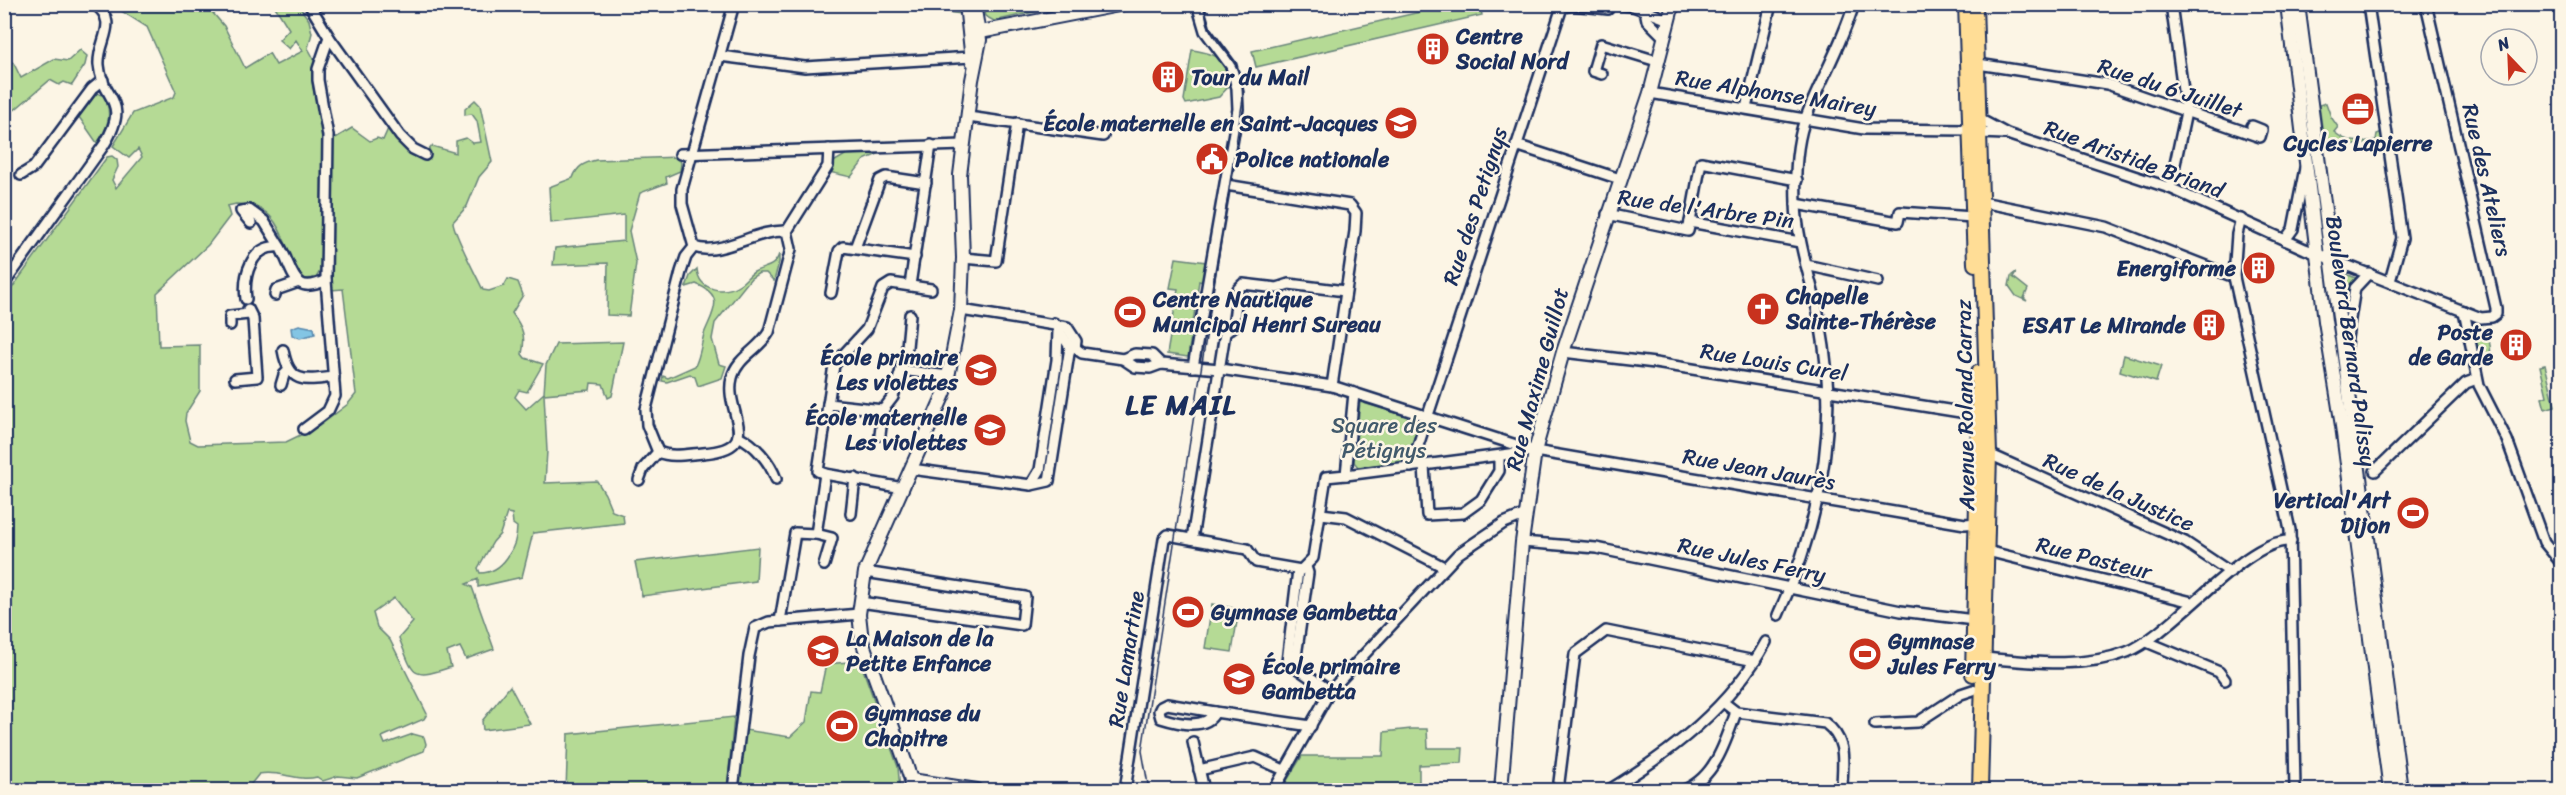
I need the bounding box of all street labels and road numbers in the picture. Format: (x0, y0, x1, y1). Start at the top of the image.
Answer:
street label: Rue du 6 Juillet (2093, 46, 2248, 130)
street label: Rue Alphonse Mairey (1673, 58, 1880, 128)
street label: Rue des Ateliers (2450, 100, 2524, 260)
street label: Rue Aristide Briand (2039, 108, 2231, 210)
street label: Rue des Petignys (1431, 121, 1519, 290)
street label: Rue de l'Arbre Pin (1615, 177, 1797, 241)
street label: Boulevard Bernard Palissy (2314, 213, 2388, 470)
street label: Rue Maxime Guillot (1494, 283, 1580, 475)
street label: Avenue Roland Carraz (1944, 298, 1986, 512)
street label: Rue Louis Curel (1698, 331, 1851, 393)
street label: Rue Jean Jaurès (1680, 436, 1838, 502)
street label: Rue de la Justice (2037, 441, 2201, 543)
street label: Rue Jules Ferry (1674, 525, 1830, 595)
street label: Rue Pasteur (2032, 525, 2157, 591)
street label: Rue Lamartine (1096, 588, 1156, 730)

